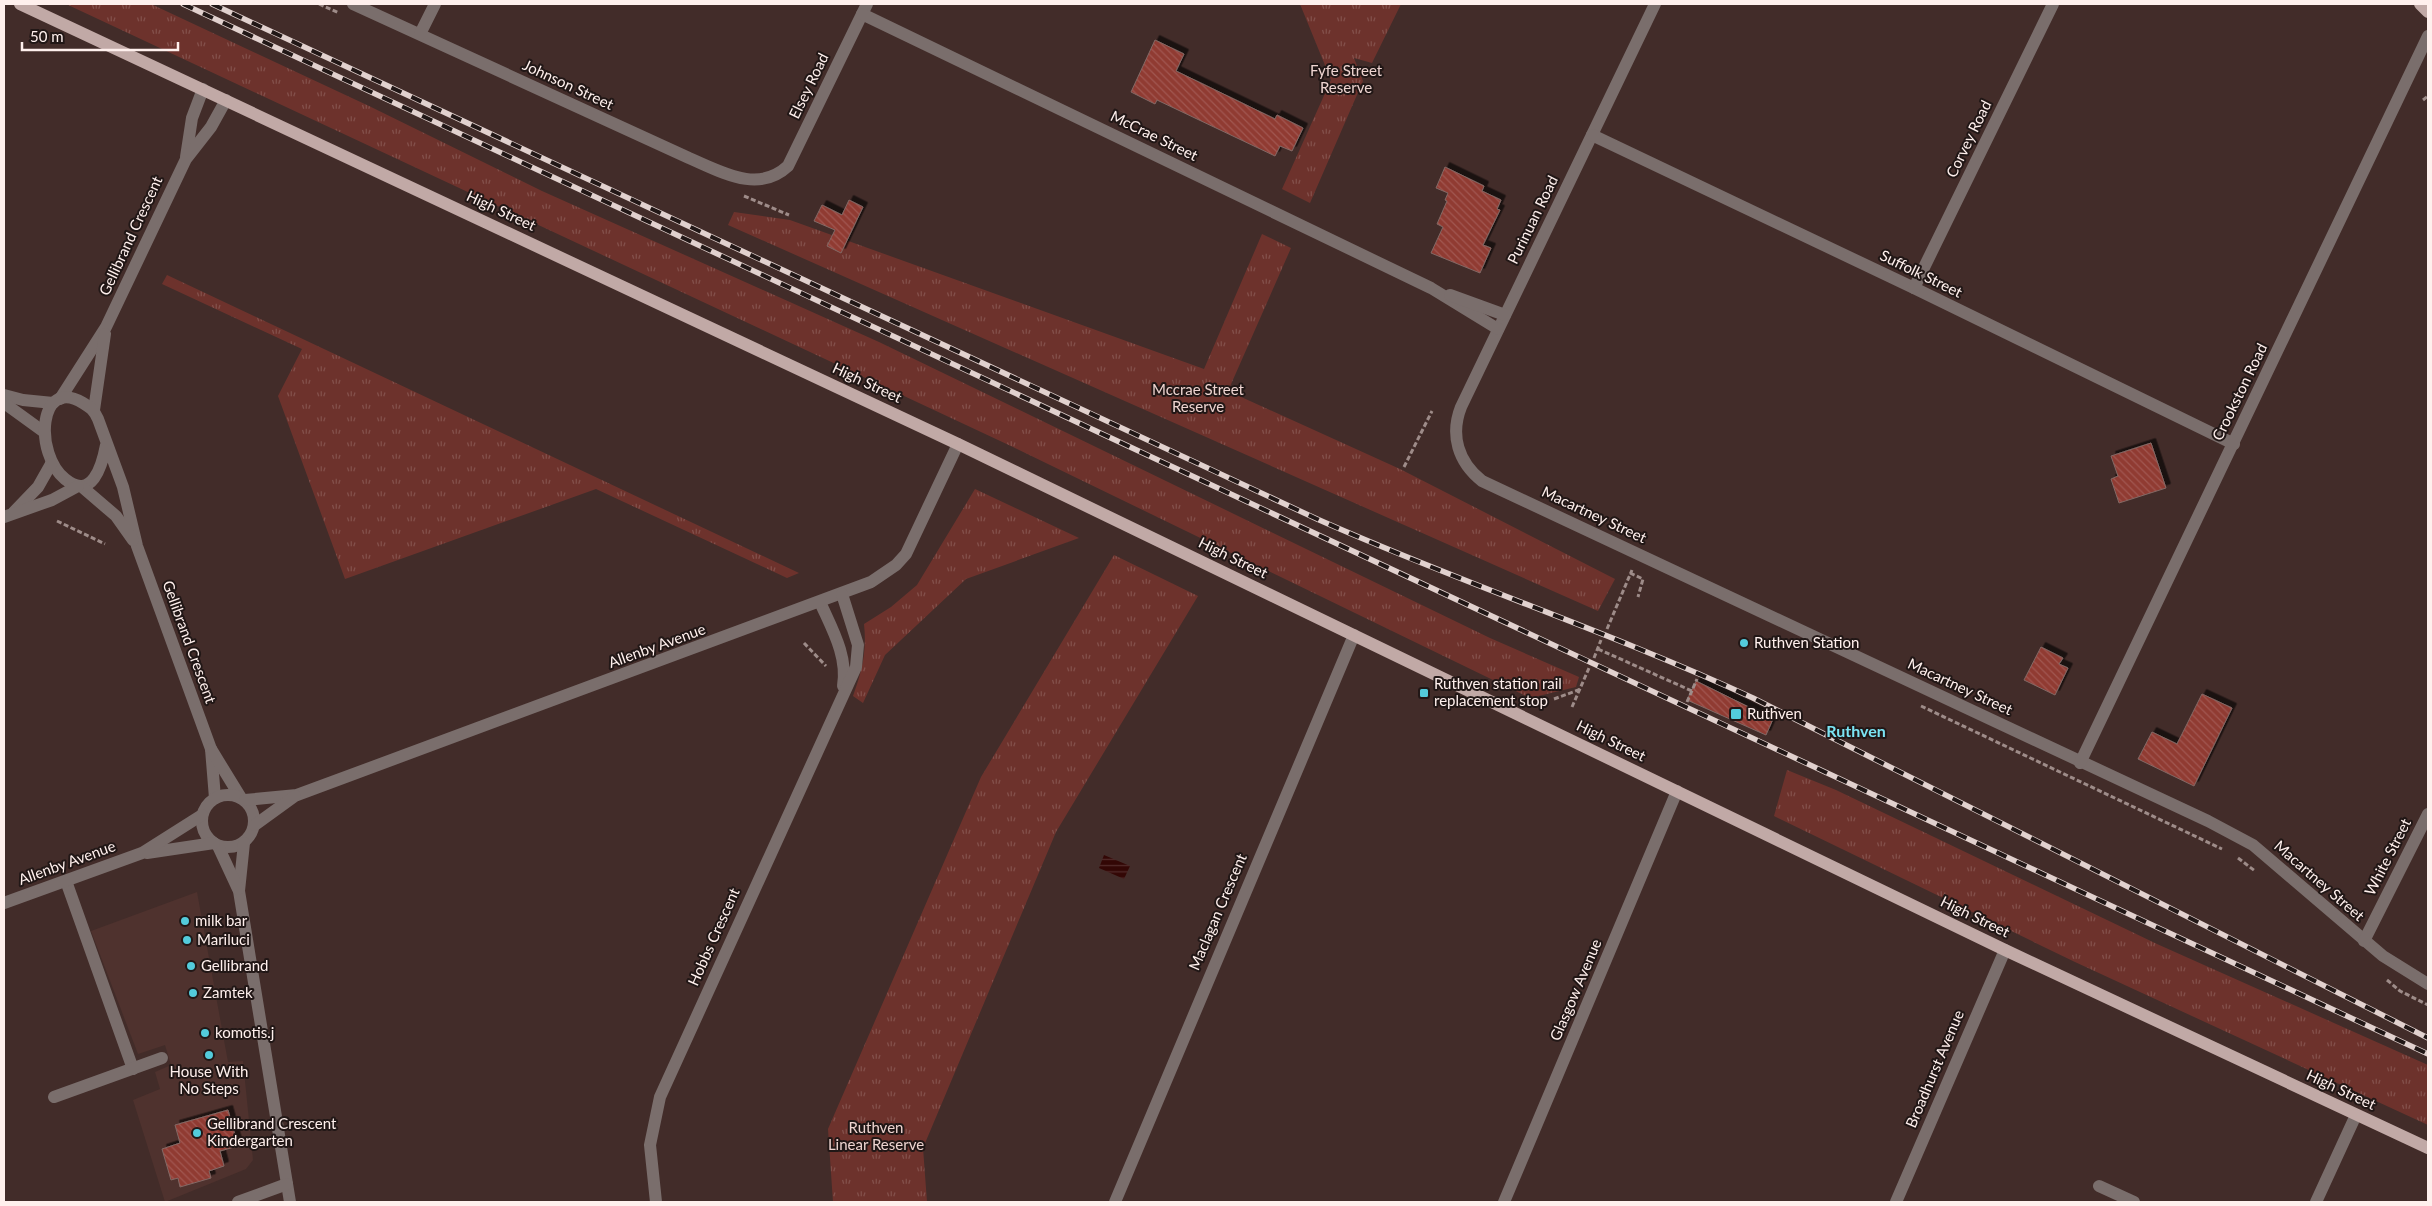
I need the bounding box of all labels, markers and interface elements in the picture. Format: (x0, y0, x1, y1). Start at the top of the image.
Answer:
scale bar (22, 20, 179, 52)
text: 50 m (30, 27, 64, 45)
street label: Elsey Road (784, 50, 832, 121)
street label: Johnson Street (520, 55, 617, 113)
park label: Fyfe Street Reserve (1310, 61, 1383, 96)
street label: Corvey Road (1942, 97, 1995, 180)
street label: McCrae Street (1108, 106, 1202, 164)
street label: Purinuan Road (1503, 172, 1561, 267)
street label: Gellibrand Crescent (95, 173, 166, 298)
street label: High Street (464, 186, 540, 234)
street label: Suffolk Street (1877, 245, 1966, 301)
street label: Crookston Road (2208, 340, 2270, 443)
street label: High Street (830, 358, 906, 406)
park label: Mccrae Street Reserve (1152, 380, 1245, 415)
street label: Macartney Street (1539, 482, 1650, 546)
street label: High Street (1196, 533, 1271, 582)
street label: Gellibrand Crescent (159, 578, 221, 706)
street label: Allenby Avenue (606, 619, 708, 671)
place label: Ruthven Station (1754, 633, 1859, 651)
marker: Ruthven Station (1738, 637, 1750, 649)
street label: Macartney Street (1905, 654, 2016, 718)
place label: Ruthven station rail replacement stop (1434, 674, 1562, 709)
marker: Ruthven station rail replacement stop (1418, 687, 1430, 699)
place label: Ruthven (1747, 704, 1802, 722)
marker: Ruthven (1729, 707, 1743, 721)
street label: High Street (1574, 716, 1649, 765)
district label: Ruthven (1826, 721, 1886, 740)
street label: White Street (2360, 814, 2414, 898)
street label: Allenby Avenue (16, 836, 118, 888)
street label: Macartney Street (2271, 836, 2369, 925)
street label: Maclagan Crescent (1184, 850, 1250, 973)
street label: Hobbs Crescent (684, 884, 743, 988)
street label: High Street (1938, 892, 2013, 941)
place label: milk bar (195, 911, 248, 929)
marker: milk bar (179, 915, 191, 927)
place label: Mariluci (197, 930, 250, 948)
marker: Mariluci (181, 934, 193, 946)
street label: Glasgow Avenue (1546, 936, 1605, 1043)
place label: Gellibrand (201, 956, 268, 974)
marker: Gellibrand (185, 960, 197, 972)
place label: Zamtek (203, 983, 253, 1001)
marker: Zamtek (187, 987, 199, 999)
street label: Broadhurst Avenue (1901, 1007, 1967, 1130)
place label: komotis.j (215, 1023, 274, 1041)
marker: komotis.j (199, 1027, 211, 1039)
marker: House With No Steps (203, 1049, 215, 1061)
place label: House With No Steps (170, 1062, 248, 1097)
street label: High Street (2304, 1065, 2380, 1113)
place label: Gellibrand Crescent Kindergarten (207, 1114, 337, 1149)
park label: Ruthven Linear Reserve (828, 1118, 924, 1153)
marker: Gellibrand Crescent Kindergarten (191, 1127, 203, 1139)

